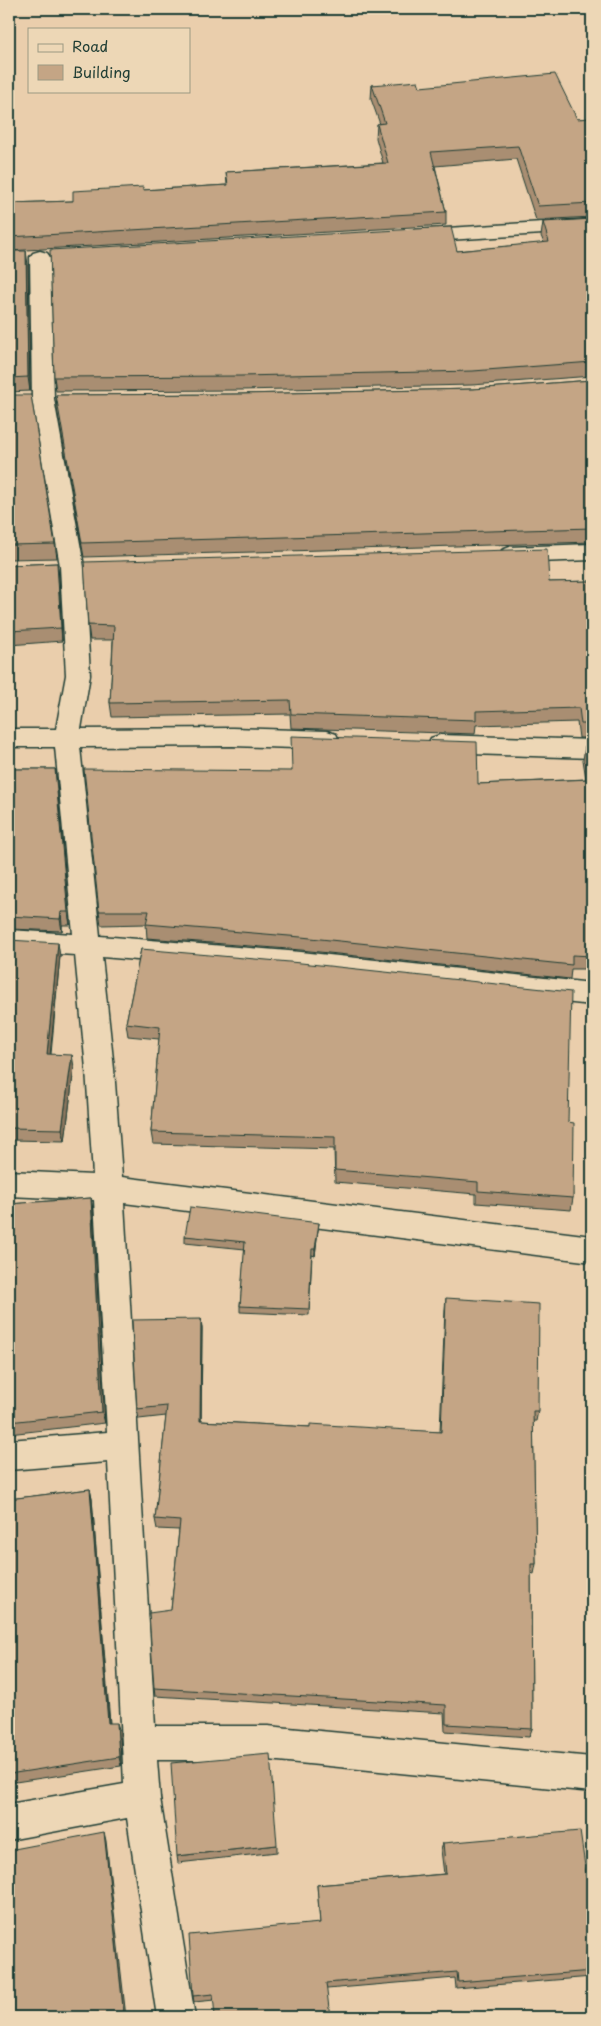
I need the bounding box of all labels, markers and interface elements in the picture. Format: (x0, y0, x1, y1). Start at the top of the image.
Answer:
legend (28, 28, 190, 92)
text: Road (72, 34, 108, 57)
text: Building (72, 60, 131, 83)

